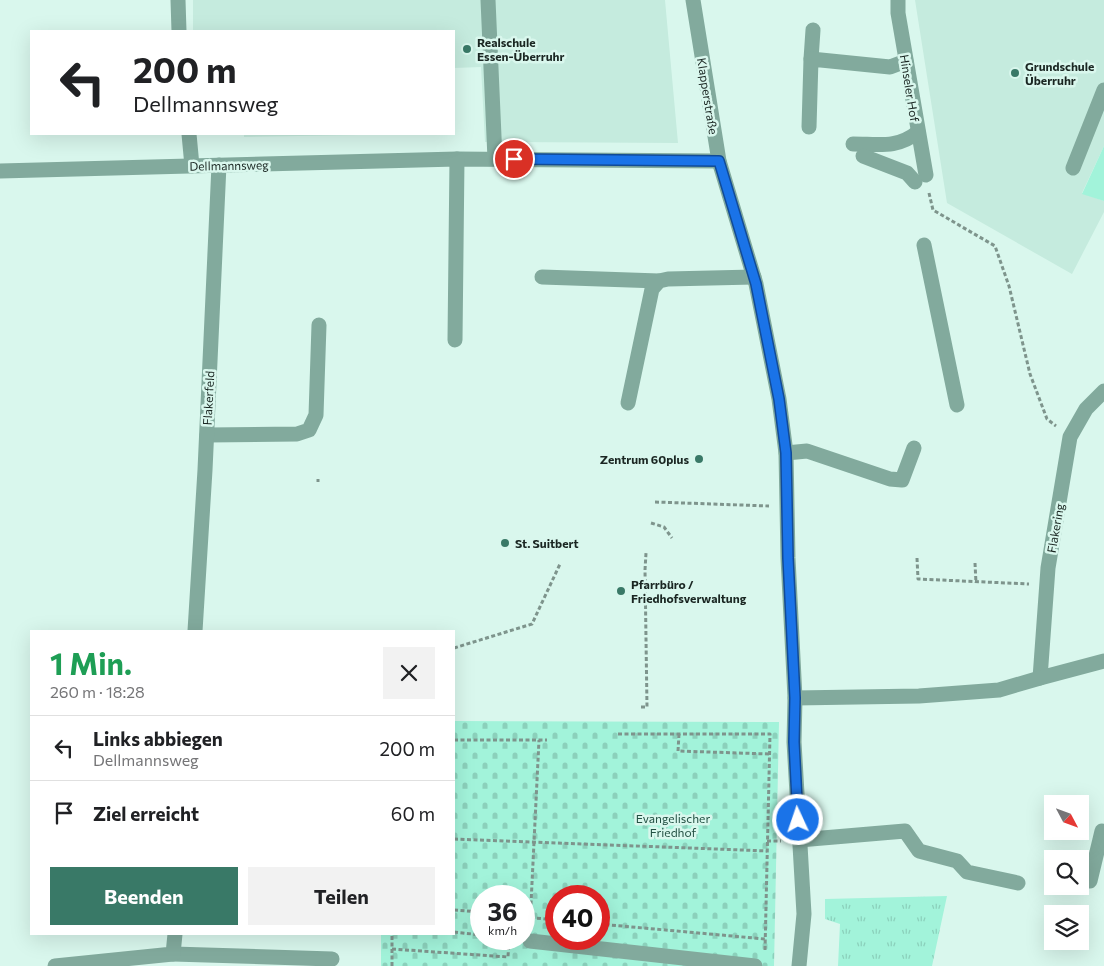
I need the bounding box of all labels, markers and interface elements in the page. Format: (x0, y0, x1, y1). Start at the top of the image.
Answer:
place label: Realschule Essen-Überruhr (477, 35, 564, 63)
marker: Realschule Essen-Überruhr (461, 43, 473, 55)
text: 200 m (133, 47, 236, 90)
icon: left (50, 50, 115, 115)
street label: Hinseler Hof (898, 53, 922, 123)
street label: Klapperstraße (695, 57, 721, 135)
place label: Grundschule Überruhr (1025, 59, 1094, 87)
marker: Grundschule Überruhr (1009, 67, 1021, 79)
text: Dellmannsweg (133, 90, 278, 117)
pin (493, 138, 535, 180)
icon: arrive (500, 145, 528, 173)
street label: Dellmannsweg (189, 157, 269, 173)
street label: Flakerfeld (200, 370, 216, 425)
place label: Zentrum 60plus (600, 452, 689, 466)
marker: Zentrum 60plus (693, 453, 705, 465)
street label: Flakering (1044, 502, 1066, 554)
place label: St. Suitbert (515, 536, 579, 550)
marker: St. Suitbert (499, 537, 511, 549)
place label: Pfarrbüro / Friedhofsverwaltung (631, 577, 747, 605)
marker: Pfarrbüro / Friedhofsverwaltung (615, 585, 627, 597)
text: 1 Min. (50, 644, 132, 681)
button: close (383, 647, 435, 699)
text: 260 m · 18:28 (50, 682, 145, 701)
text: Links abbiegen (93, 727, 223, 750)
icon: left (50, 734, 78, 762)
text: 200 m (380, 737, 435, 760)
text: Dellmannsweg (93, 750, 199, 769)
position arrow (771, 793, 823, 845)
north arrow (1044, 795, 1089, 840)
map controls (1044, 795, 1089, 950)
icon: arrive (50, 799, 78, 827)
text: Ziel erreicht (93, 802, 199, 825)
text: 60 m (391, 802, 435, 825)
park label: Evangelischer Friedhof (636, 811, 710, 839)
button: search (1044, 850, 1089, 895)
button: Beenden (50, 867, 238, 925)
button: Teilen (248, 867, 435, 925)
speed limit sign: 40 (545, 885, 610, 950)
text: 36 (488, 896, 518, 926)
button: layers (1044, 905, 1089, 950)
text: km/h (488, 923, 517, 937)

